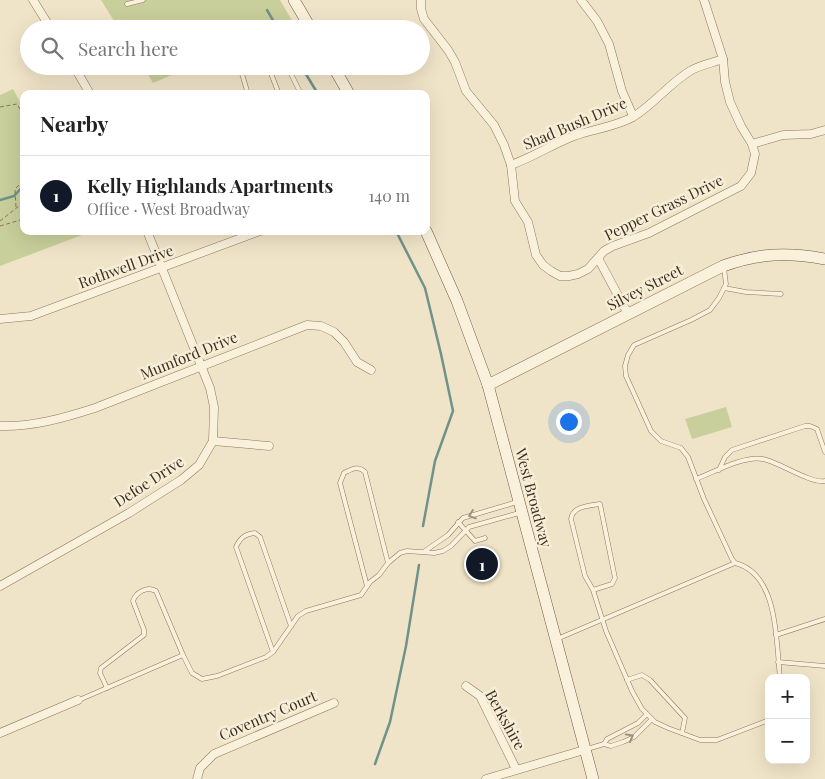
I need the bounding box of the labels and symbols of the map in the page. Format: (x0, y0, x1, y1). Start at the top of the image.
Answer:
street label: Shad Bush Drive (520, 92, 630, 154)
street label: Pepper Grass Drive (601, 170, 726, 245)
street label: Rothwell Drive (75, 240, 176, 293)
street label: Silvey Street (603, 259, 687, 315)
street label: Mumford Drive (137, 326, 240, 384)
your location (556, 409, 582, 435)
street label: West Broadway (511, 445, 557, 550)
street label: Defoe Drive (110, 451, 187, 511)
one-way arrow (468, 509, 477, 519)
pin: 1 (466, 545, 498, 583)
street label: Coventry Court (216, 685, 320, 745)
street label: Berkshire (481, 686, 530, 753)
one-way arrow (625, 734, 634, 744)

